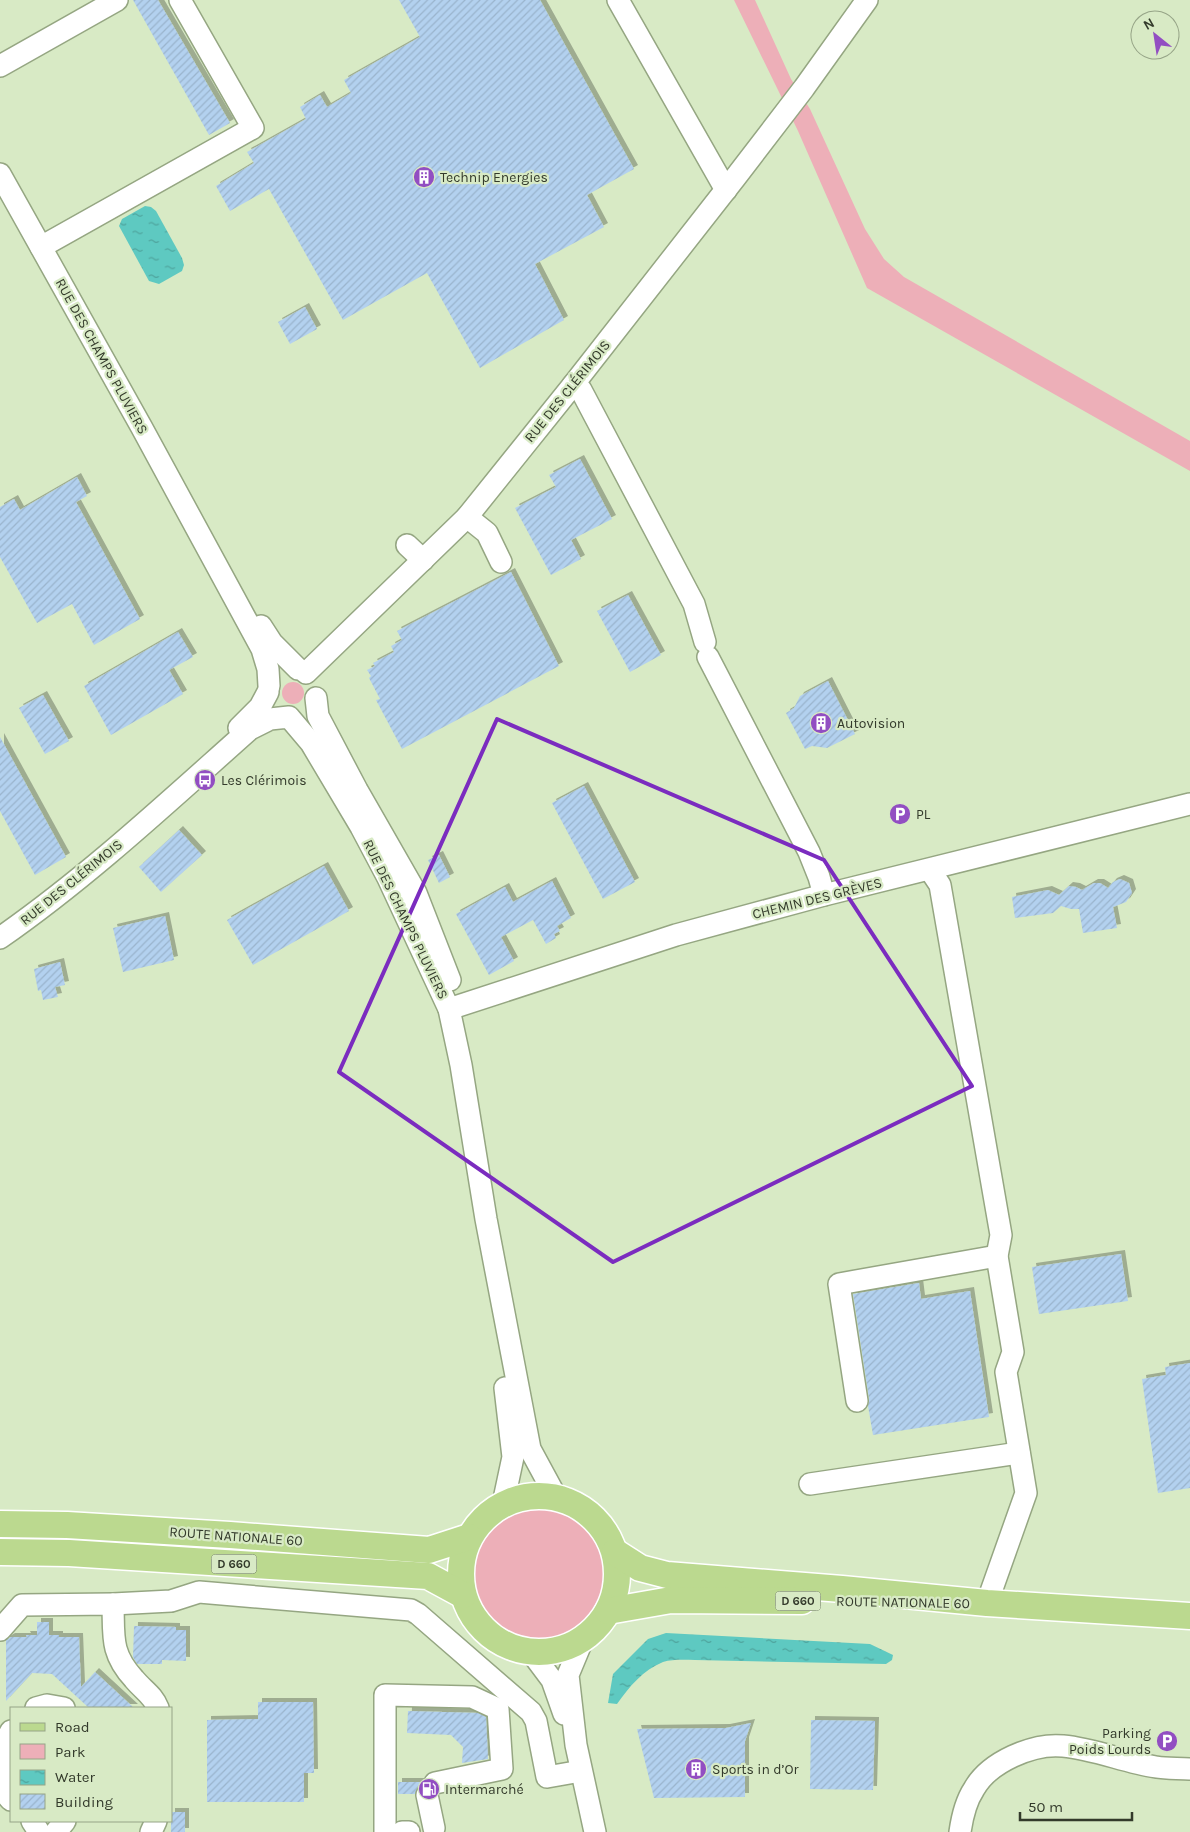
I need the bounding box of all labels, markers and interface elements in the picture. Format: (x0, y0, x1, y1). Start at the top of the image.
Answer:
north arrow (1130, 10, 1180, 60)
text: N (1140, 14, 1157, 34)
building icon: Technip Energies (412, 165, 436, 189)
place label: Technip Energies (440, 169, 548, 186)
street label: RUE DES CHAMPS PLUVIERS (52, 275, 151, 437)
street label: RUE DES CLÉRIMOIS (520, 336, 614, 446)
building icon: Autovision (809, 711, 833, 735)
place label: Autovision (837, 715, 905, 732)
bus stop icon: Les Clérimois (193, 768, 217, 792)
place label: Les Clérimois (221, 772, 307, 789)
parking icon: PL (888, 802, 912, 826)
place label: PL (916, 806, 931, 823)
street label: RUE DES CLÉRIMOIS (16, 835, 126, 929)
street label: RUE DES CHAMPS PLUVIERS (359, 837, 452, 1002)
street label: CHEMIN DES GRÈVES (750, 873, 884, 923)
street label: ROUTE NATIONALE 60 (169, 1523, 303, 1550)
road number: D 660 (212, 1555, 256, 1574)
road number: D 660 (776, 1592, 820, 1610)
street label: ROUTE NATIONALE 60 (836, 1593, 970, 1612)
legend (10, 1707, 172, 1822)
text: Road (55, 1718, 90, 1736)
place label: Parking Poids Lourds (1069, 1725, 1151, 1758)
parking icon: Parking Poids Lourds (1155, 1729, 1179, 1753)
text: Park (55, 1743, 85, 1761)
building icon: Sports in d’Or (684, 1757, 708, 1781)
place label: Sports in d’Or (712, 1761, 800, 1778)
text: Water (55, 1768, 96, 1786)
fuel station icon: Intermarché (417, 1777, 441, 1801)
place label: Intermarché (445, 1781, 524, 1798)
scale bar (1020, 1790, 1132, 1822)
text: Building (55, 1793, 113, 1811)
text: 50 m (1028, 1798, 1063, 1816)

